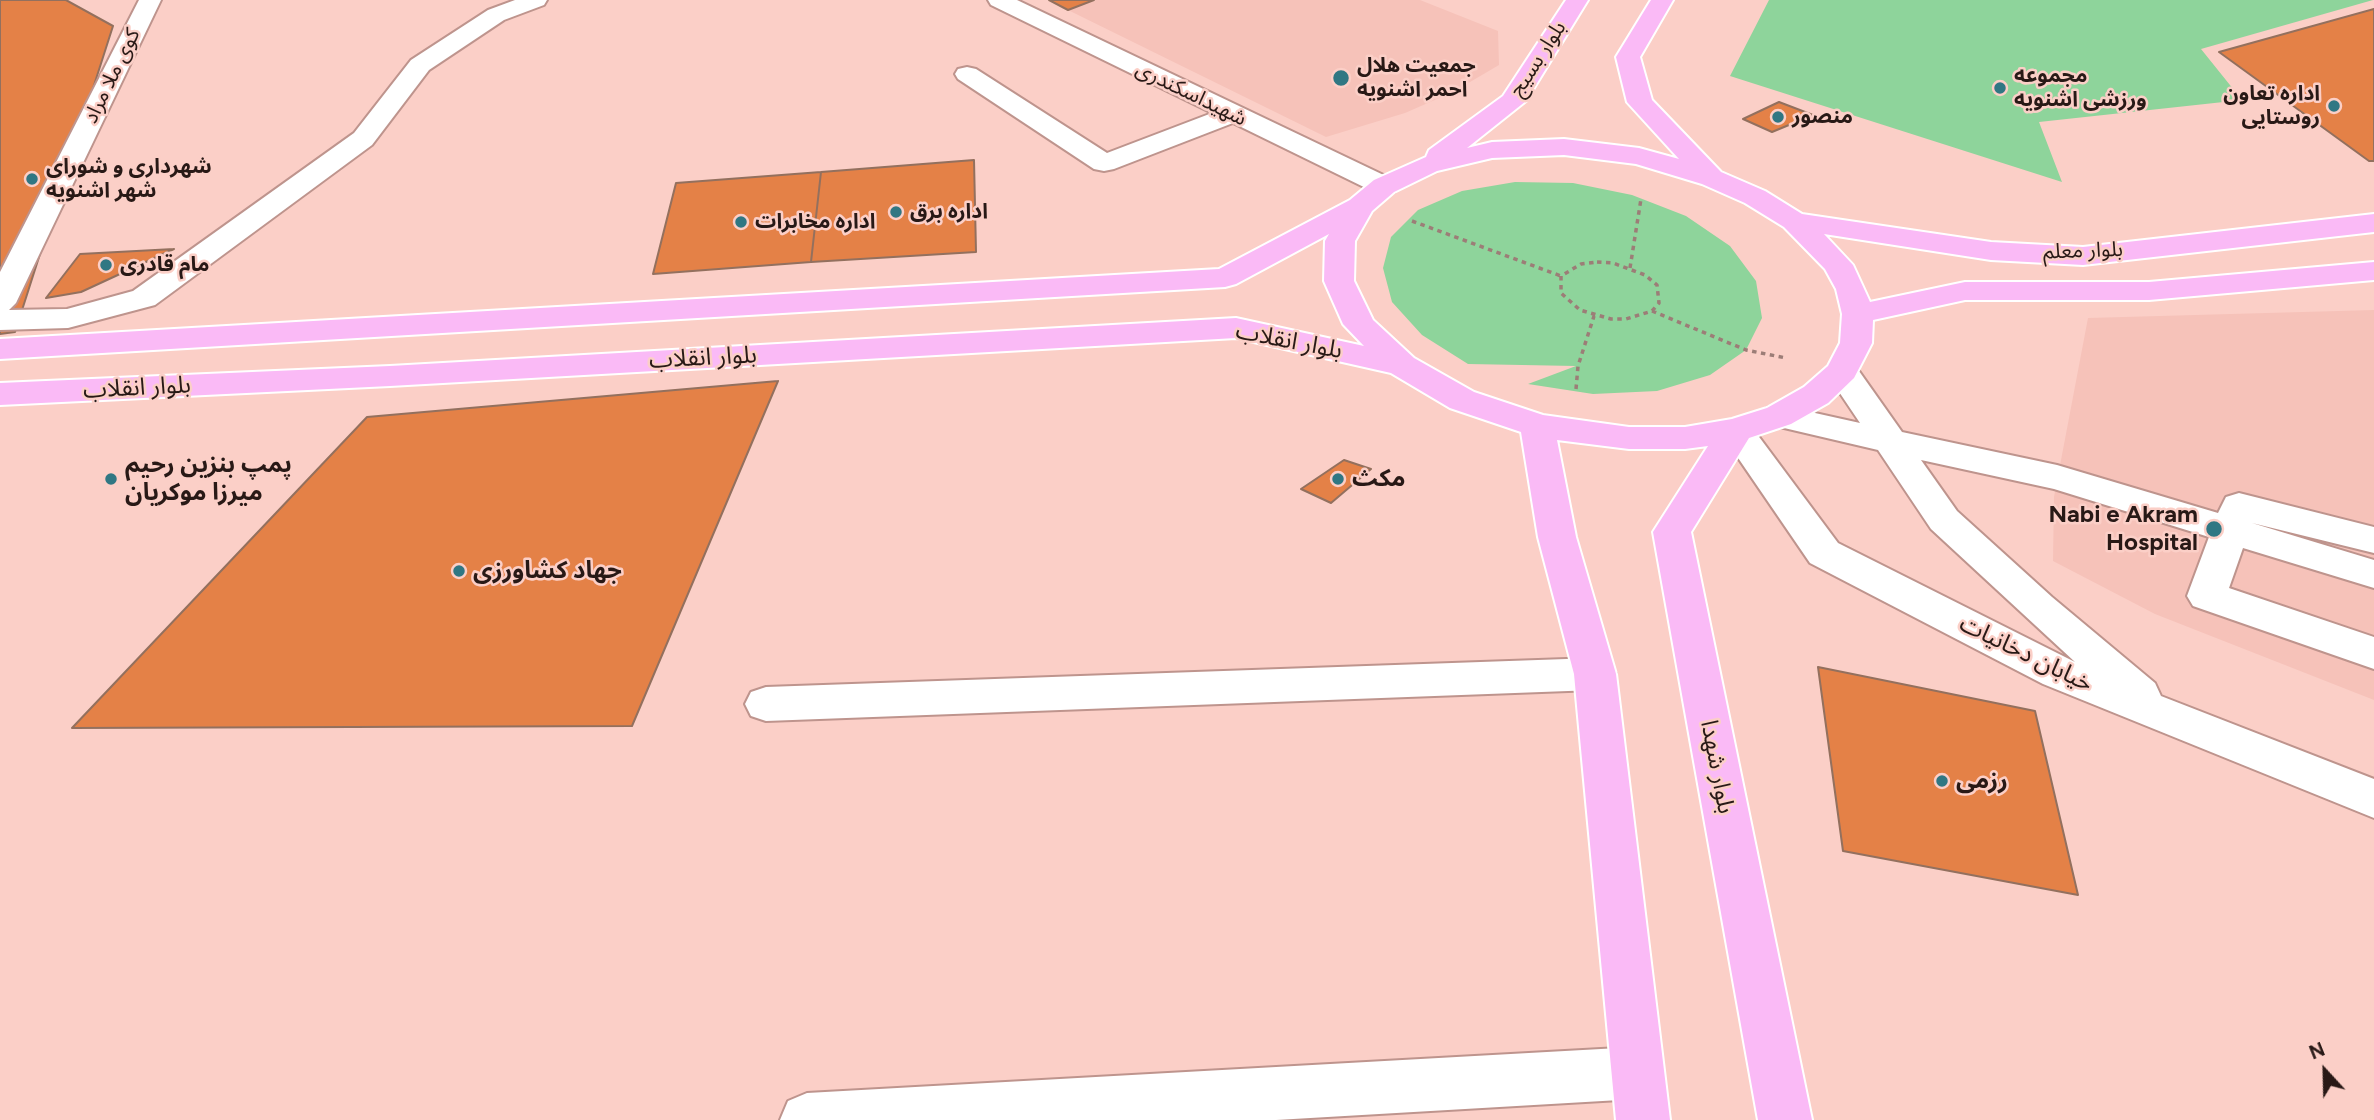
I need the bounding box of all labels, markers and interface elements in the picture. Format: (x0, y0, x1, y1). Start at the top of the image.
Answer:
street label: بلوار بسیج (1504, 17, 1572, 101)
street label: کوی ملا مراد (78, 24, 146, 128)
place label: جمعیت هلال احمر اشنویه (1357, 53, 1476, 103)
street label: شهیداسکندری (1131, 56, 1251, 132)
place label: مجموعه ورزشی اشنویه (2014, 63, 2147, 113)
marker: جمعیت هلال احمر اشنویه (1331, 68, 1351, 88)
marker: مجموعه ورزشی اشنویه (1992, 80, 2008, 96)
place label: اداره تعاون روستایی (2223, 81, 2320, 131)
marker: اداره تعاون روستایی (2326, 98, 2342, 114)
place label: منصور (1792, 104, 1853, 130)
marker: منصور (1770, 109, 1786, 125)
place label: شهرداری و شورای شهر اشنویه (46, 154, 212, 204)
marker: شهرداری و شورای شهر اشنویه (24, 171, 40, 187)
place label: اداره برق (910, 199, 988, 225)
marker: اداره برق (888, 204, 904, 220)
place label: اداره مخابرات (755, 209, 875, 235)
marker: اداره مخابرات (733, 214, 749, 230)
street label: بلوار معلم (2043, 237, 2123, 265)
place label: مام قادری (120, 252, 209, 278)
marker: مام قادری (98, 257, 114, 273)
street label: بلوار انقلاب (1233, 317, 1345, 365)
street label: بلوار انقلاب (648, 341, 758, 375)
street label: بلوار انقلاب (82, 371, 192, 405)
place label: پمپ بنزین رحیم میرزا موکریان (125, 451, 292, 507)
place label: مکث (1352, 465, 1406, 493)
marker: پمپ بنزین رحیم میرزا موکریان (103, 471, 119, 487)
marker: مکث (1330, 471, 1346, 487)
place label: Nabi e Akram Hospital (2048, 501, 2198, 557)
marker: Nabi e Akram Hospital (2204, 519, 2224, 539)
place label: جهاد کشاورزی (473, 557, 622, 585)
marker: جهاد کشاورزی (451, 563, 467, 579)
street label: خیابان دخانیات (1955, 609, 2097, 699)
street label: بلوار شهدا (1694, 718, 1740, 816)
place label: رزمی (1956, 767, 2008, 795)
marker: رزمی (1934, 773, 1950, 789)
north arrow (2290, 1036, 2360, 1106)
text: N (2306, 1038, 2328, 1064)

